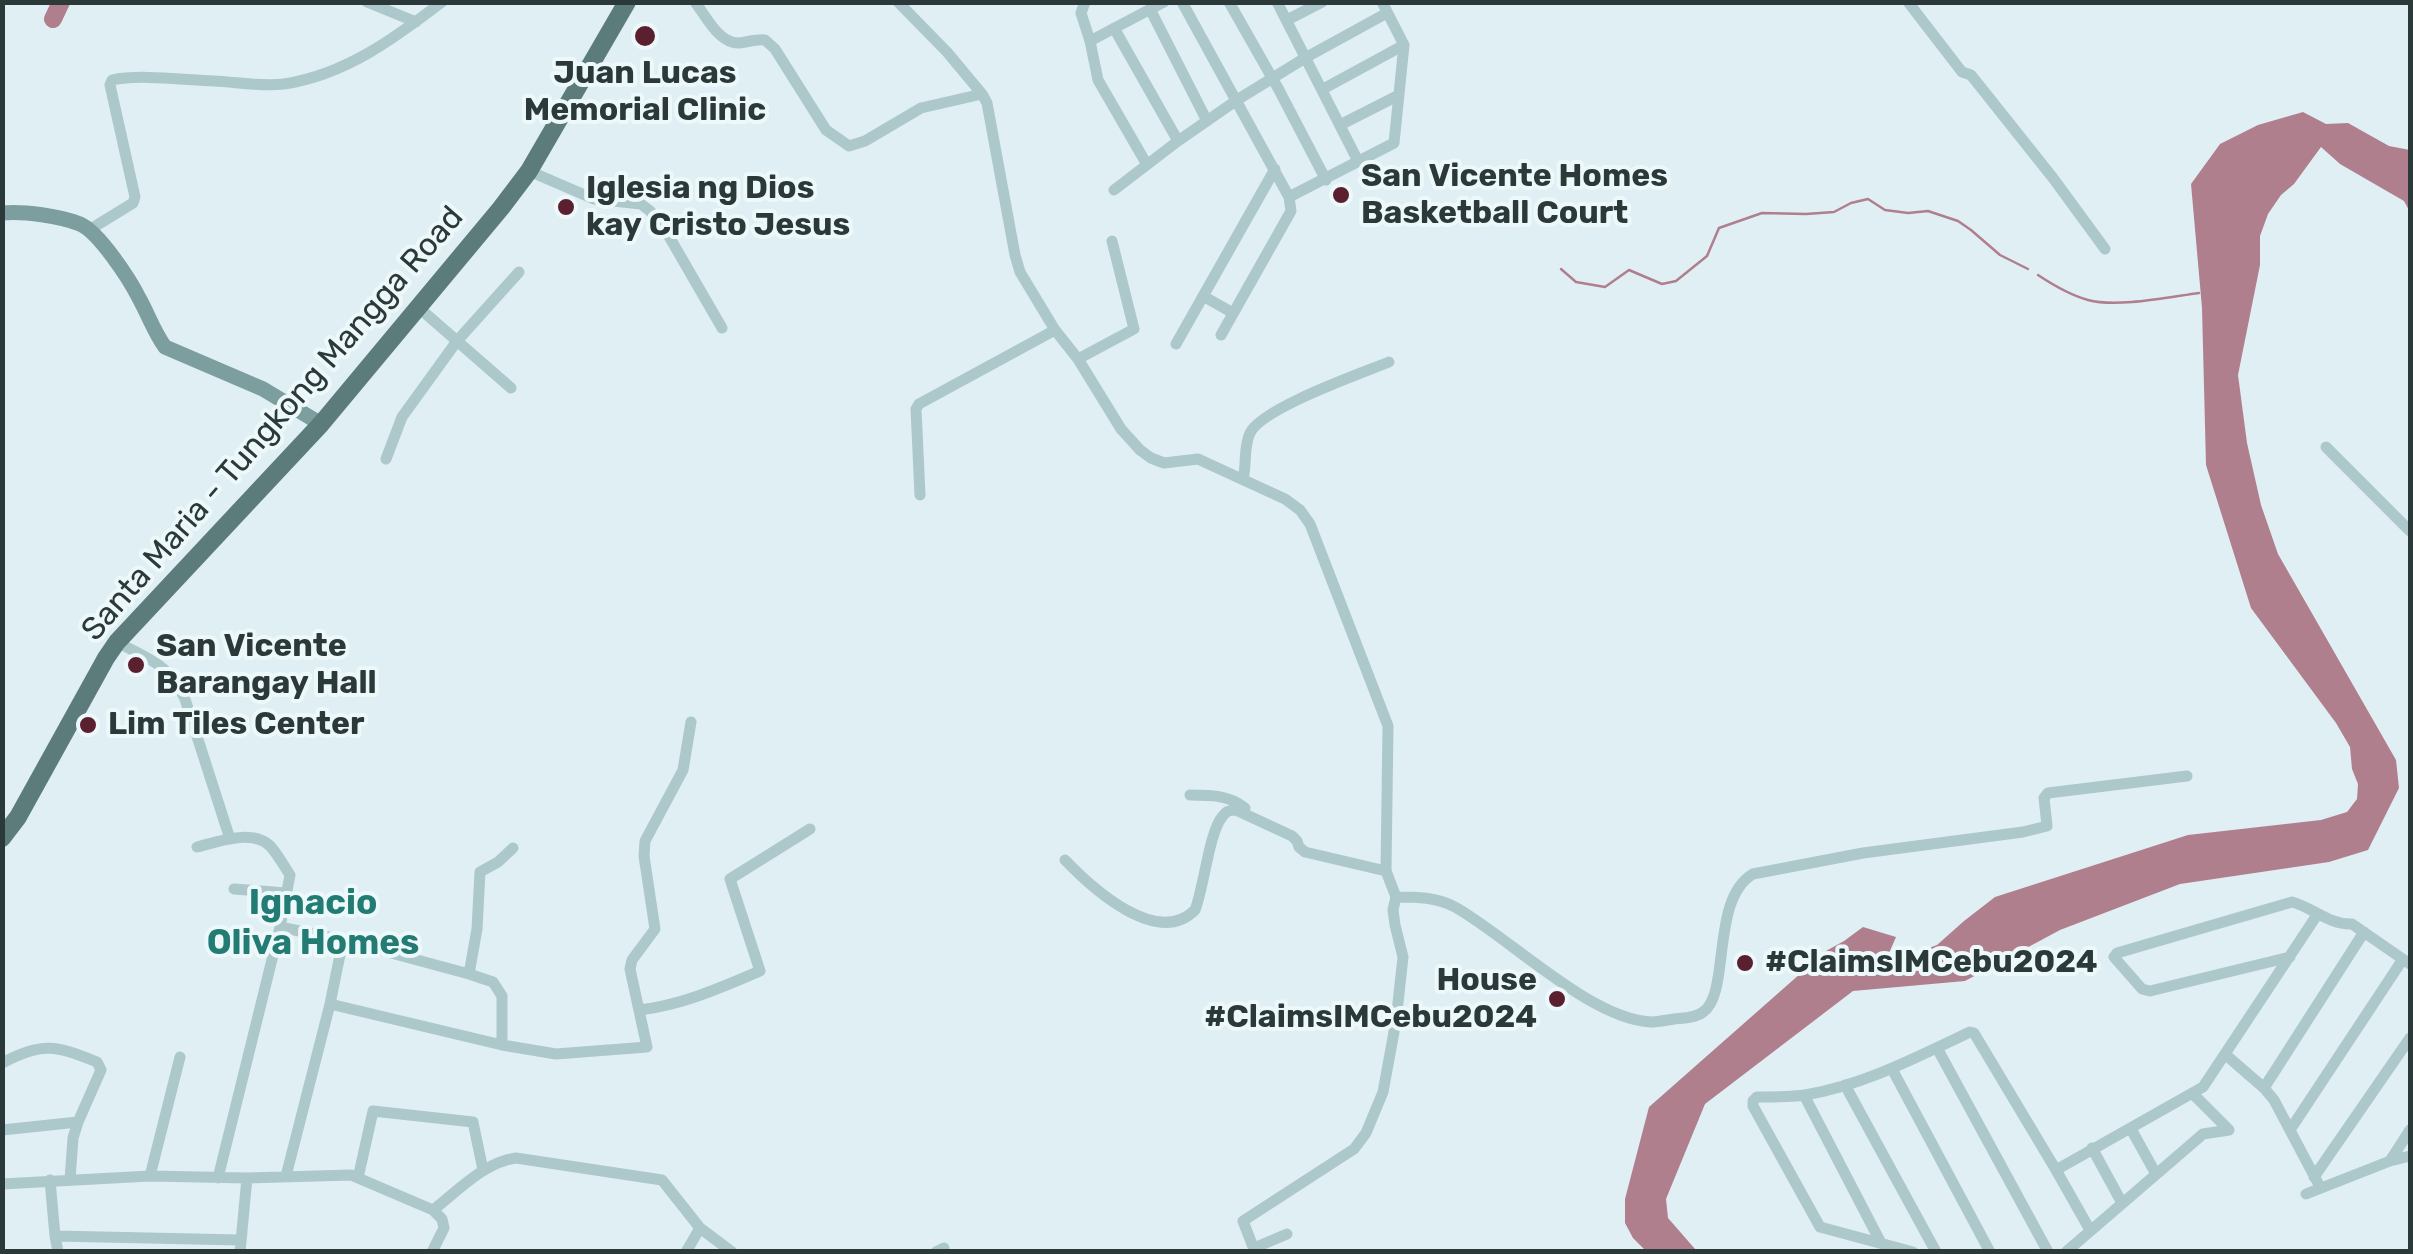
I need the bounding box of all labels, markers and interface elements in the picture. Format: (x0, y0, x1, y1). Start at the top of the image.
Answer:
marker: Juan Lucas Memorial Clinic (632, 23, 658, 49)
place label: Juan Lucas Memorial Clinic (524, 55, 766, 130)
place label: San Vicente Homes Basketball Court (1361, 158, 1668, 233)
place label: Iglesia ng Dios kay Cristo Jesus (586, 170, 850, 245)
marker: San Vicente Homes Basketball Court (1330, 184, 1352, 206)
marker: Iglesia ng Dios kay Cristo Jesus (555, 196, 577, 218)
street label: Santa Maria - Tungkong Mangga Road (74, 199, 472, 649)
place label: San Vicente Barangay Hall (156, 628, 377, 703)
marker: San Vicente Barangay Hall (125, 654, 147, 676)
place label: Lim Tiles Center (108, 706, 364, 744)
marker: Lim Tiles Center (77, 714, 99, 736)
district label: Ignacio Oliva Homes (207, 883, 419, 965)
place label: #ClaimsIMCebu2024 (1765, 944, 2098, 982)
marker: #ClaimsIMCebu2024 (1734, 952, 1756, 974)
place label: House #ClaimsIMCebu2024 (1204, 962, 1537, 1037)
marker: House #ClaimsIMCebu2024 (1546, 988, 1568, 1010)

